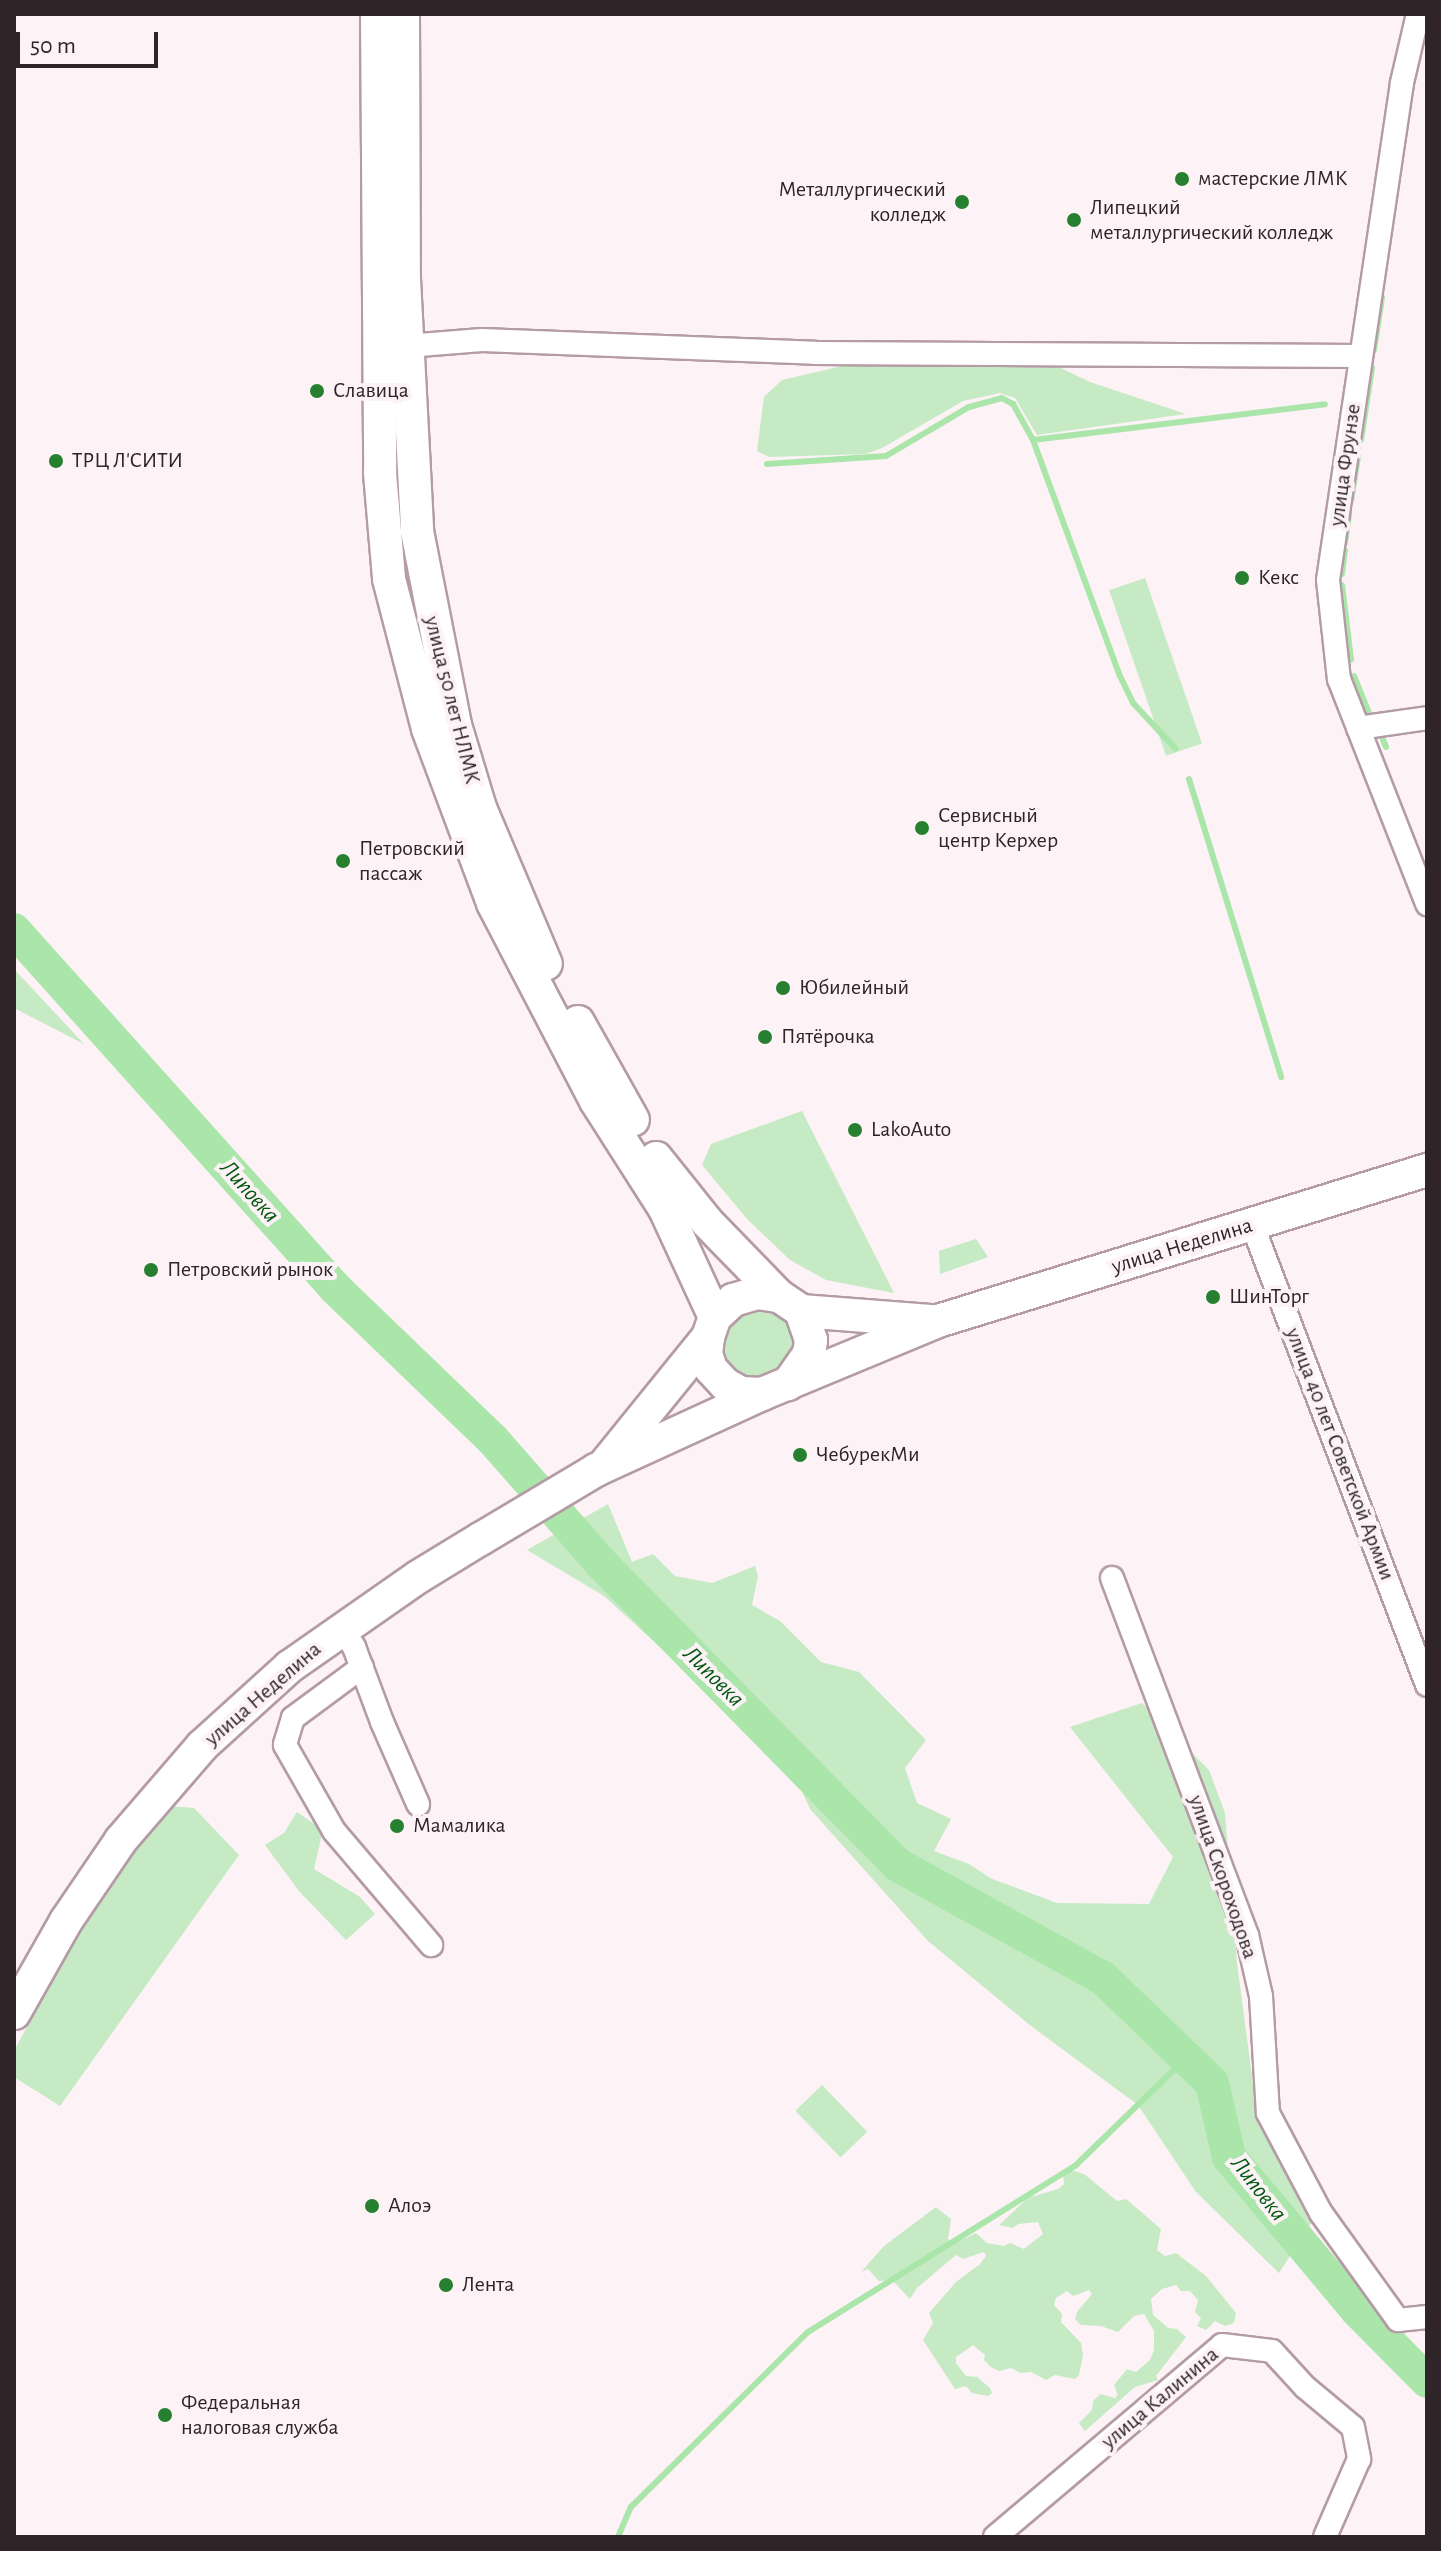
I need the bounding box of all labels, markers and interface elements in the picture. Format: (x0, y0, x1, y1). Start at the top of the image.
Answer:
scale bar (20, 16, 162, 66)
text: 50 m (30, 34, 76, 58)
place label: мастерские ЛМК (1198, 166, 1348, 192)
marker: мастерские ЛМК (1173, 170, 1191, 188)
place label: Металлургический колледж (778, 176, 946, 228)
marker: Металлургический колледж (953, 193, 971, 211)
place label: Липецкий металлургический колледж (1090, 194, 1333, 246)
marker: Липецкий металлургический колледж (1065, 211, 1083, 229)
place label: Славица (333, 378, 409, 404)
marker: Славица (308, 382, 326, 400)
street label: улица Фрунзе (1323, 402, 1367, 528)
place label: ТРЦ Л'СИТИ (72, 448, 183, 474)
marker: ТРЦ Л'СИТИ (47, 452, 65, 470)
place label: Кекс (1258, 565, 1299, 591)
marker: Кекс (1233, 569, 1251, 587)
street label: улица 50 лет НЛМК (418, 613, 486, 787)
place label: Сервисный центр Керхер (938, 802, 1058, 854)
marker: Сервисный центр Керхер (913, 819, 931, 837)
place label: Петровский пассаж (359, 835, 465, 886)
marker: Петровский пассаж (334, 852, 352, 870)
place label: Юбилейный (799, 975, 909, 1001)
marker: Юбилейный (774, 979, 792, 997)
place label: Пятёрочка (781, 1024, 875, 1050)
marker: Пятёрочка (756, 1028, 774, 1046)
place label: LakoAuto (871, 1117, 951, 1143)
marker: LakoAuto (846, 1121, 864, 1139)
water label: Липовка (213, 1155, 285, 1229)
street label: улица Неделина (1108, 1212, 1256, 1280)
place label: Петровский рынок (167, 1257, 333, 1283)
marker: Петровский рынок (142, 1261, 160, 1279)
place label: ШинТорг (1229, 1284, 1309, 1310)
marker: ШинТорг (1204, 1288, 1222, 1306)
street label: улица 40 лет Советской Армии (1280, 1324, 1400, 1584)
place label: ЧебурекМи (816, 1442, 920, 1468)
marker: ЧебурекМи (791, 1446, 809, 1464)
street label: улица Неделина (199, 1636, 327, 1752)
water label: Липовка (676, 1640, 750, 1714)
street label: улица Скороходова (1183, 1792, 1263, 1962)
place label: Мамалика (413, 1813, 505, 1839)
marker: Мамалика (388, 1817, 406, 1835)
water label: Липовка (1224, 2151, 1292, 2227)
place label: Алоэ (388, 2193, 431, 2219)
marker: Алоэ (363, 2197, 381, 2215)
place label: Лента (462, 2272, 514, 2298)
marker: Лента (437, 2276, 455, 2294)
street label: улица Калинина (1096, 2341, 1224, 2455)
place label: Федеральная налоговая служба (181, 2389, 338, 2440)
marker: Федеральная налоговая служба (156, 2406, 174, 2424)

